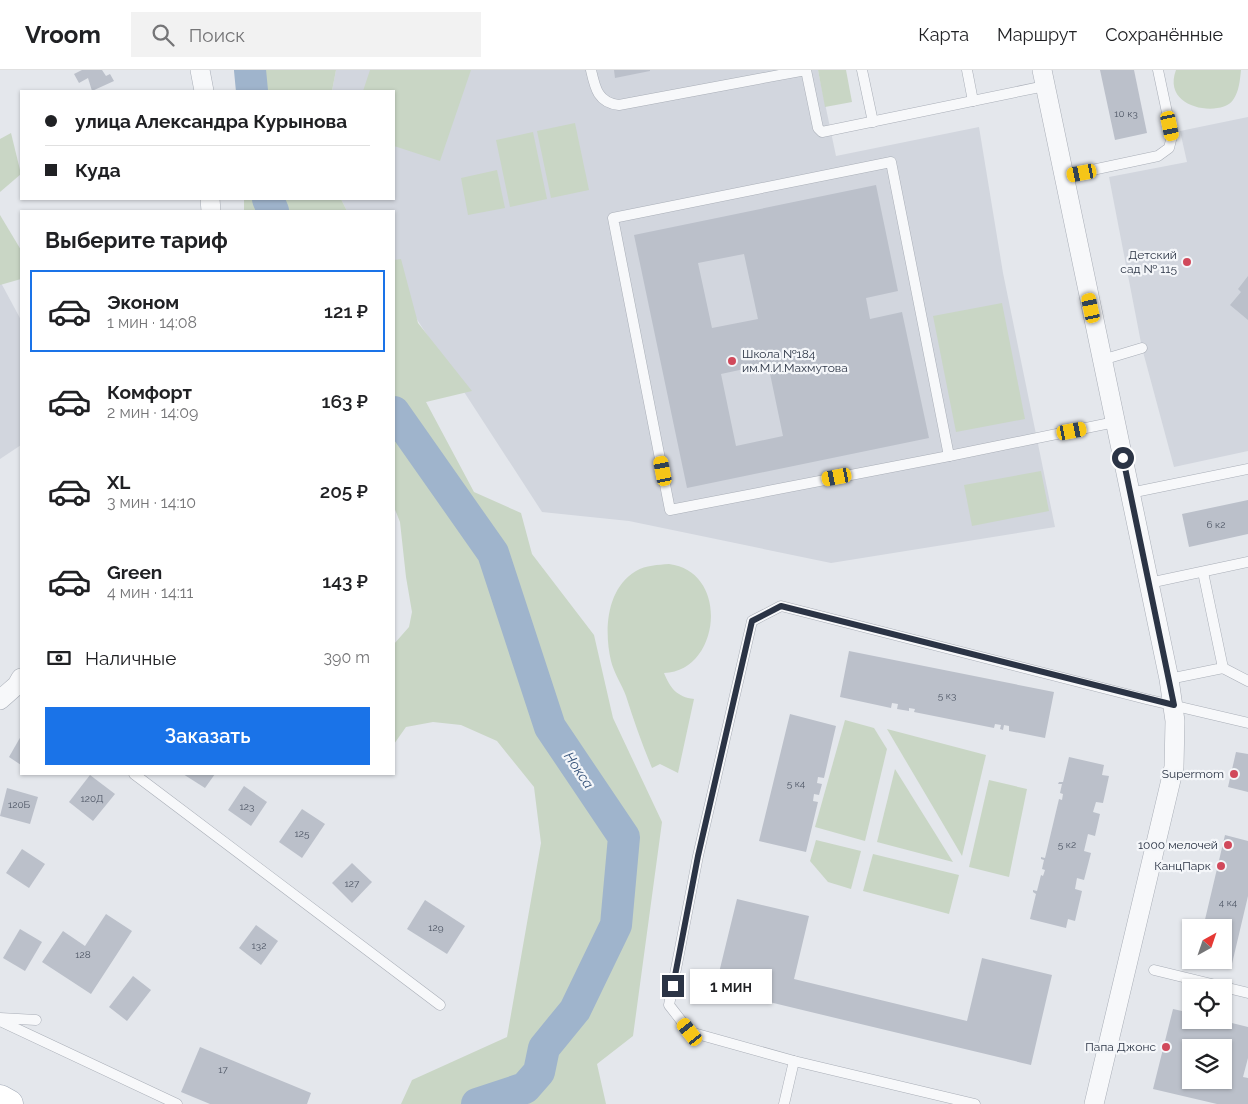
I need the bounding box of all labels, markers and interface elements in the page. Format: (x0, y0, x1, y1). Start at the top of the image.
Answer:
search box (131, 12, 481, 57)
text: Vroom (25, 20, 101, 49)
icon: search (149, 21, 177, 49)
text: Поиск (189, 24, 245, 46)
text: Карта (918, 24, 969, 45)
text: Маршрут (997, 24, 1077, 45)
text: Сохранённые (1105, 24, 1223, 45)
house number: 10 к3 (1114, 108, 1138, 119)
text: улица Александра Курынова (75, 110, 347, 132)
car (1159, 110, 1180, 142)
text: Куда (75, 159, 121, 181)
car (1065, 163, 1098, 183)
text: Выберите тариф (45, 227, 228, 253)
place label: Детский сад № 115 (1120, 248, 1177, 276)
marker: Детский сад № 115 (1181, 256, 1193, 268)
icon: car (47, 289, 92, 334)
text: Эконом (107, 291, 179, 313)
car (1080, 292, 1101, 324)
text: 121 ₽ (324, 300, 368, 322)
text: 1 мин · 14:08 (107, 313, 197, 332)
place label: Школа №184 им.М.И.Махмутова (742, 347, 848, 375)
marker: Школа №184 им.М.И.Махмутова (726, 355, 738, 367)
icon: car (47, 379, 92, 424)
text: Комфорт (107, 381, 192, 403)
text: 163 ₽ (321, 390, 368, 412)
text: 2 мин · 14:09 (107, 403, 198, 422)
car (1055, 421, 1088, 441)
route start (1112, 447, 1134, 469)
car (652, 455, 673, 487)
car (820, 467, 853, 487)
icon: car (47, 469, 92, 514)
text: XL (107, 471, 130, 493)
text: 205 ₽ (320, 480, 368, 502)
text: 3 мин · 14:10 (107, 493, 196, 512)
house number: 6 к2 (1207, 519, 1226, 530)
icon: car (47, 559, 92, 604)
text: Green (107, 561, 162, 583)
text: 143 ₽ (322, 570, 368, 592)
text: 4 мин · 14:11 (107, 583, 193, 602)
icon: cash (45, 644, 73, 672)
text: Наличные (85, 647, 176, 669)
text: 390 m (324, 648, 370, 667)
house number: 5 к3 (938, 690, 956, 701)
button: Заказать (45, 707, 370, 765)
water label: Нокса (561, 749, 597, 791)
place label: Supermom (1162, 767, 1224, 781)
marker: Supermom (1228, 768, 1240, 780)
house number: 5 к4 (787, 778, 806, 789)
house number: 120Д (80, 793, 104, 804)
house number: 120Б (8, 799, 31, 810)
house number: 123 (240, 801, 254, 812)
house number: 125 (295, 828, 310, 839)
place label: 1000 мелочей (1138, 838, 1218, 852)
house number: 5 к2 (1058, 839, 1076, 850)
marker: 1000 мелочей (1222, 839, 1234, 851)
place label: КанцПарк (1154, 859, 1211, 873)
marker: КанцПарк (1215, 860, 1227, 872)
house number: 127 (345, 878, 360, 889)
house number: 4 к4 (1219, 897, 1238, 908)
north arrow (1182, 919, 1232, 969)
map controls (1182, 919, 1232, 1089)
house number: 129 (428, 922, 444, 933)
house number: 132 (252, 940, 266, 951)
house number: 128 (75, 949, 91, 960)
callout: 1 мин (690, 968, 773, 1004)
route end (662, 975, 684, 997)
text: 1 мин (710, 977, 752, 996)
button: locate (1182, 979, 1232, 1029)
car (674, 1016, 705, 1048)
button: layers (1182, 1039, 1232, 1089)
place label: Папа Джонс (1085, 1040, 1156, 1054)
marker: Папа Джонс (1160, 1041, 1172, 1053)
house number: 17 (218, 1064, 228, 1075)

